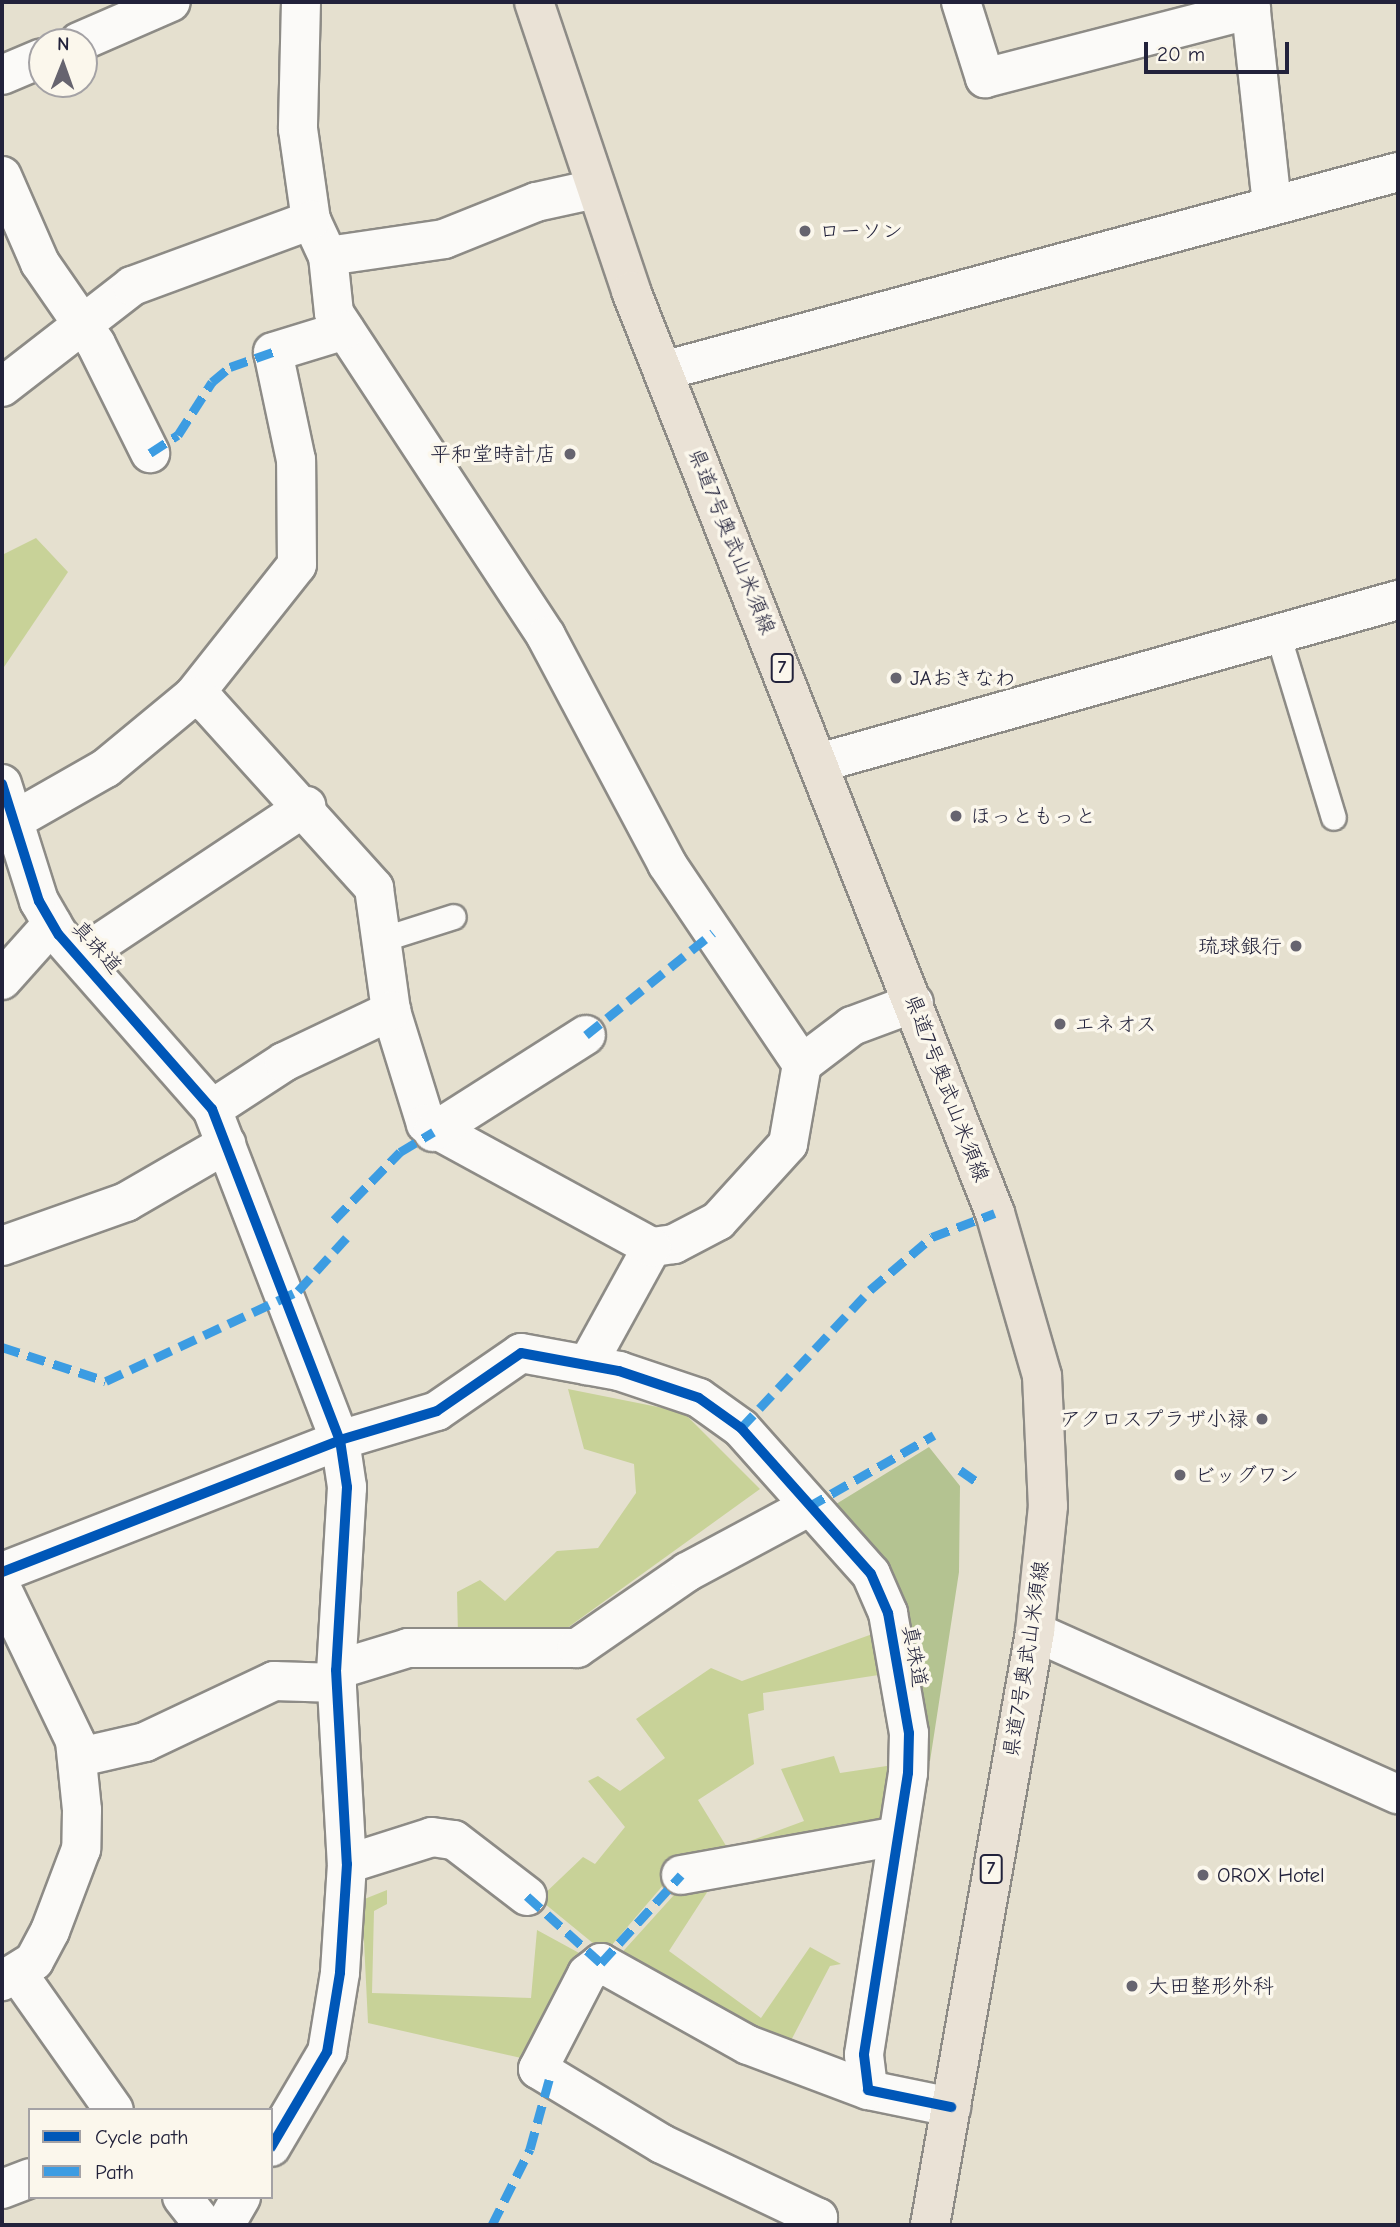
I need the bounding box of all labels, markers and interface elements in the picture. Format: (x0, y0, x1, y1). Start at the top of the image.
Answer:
north arrow (28, 28, 98, 98)
scale bar (1148, 28, 1293, 72)
text: N (57, 33, 70, 55)
text: 20 m (1157, 42, 1205, 66)
place label: ローソン (819, 218, 903, 244)
marker: ローソン (797, 223, 813, 239)
place label: 平和堂時計店 (430, 441, 556, 467)
street label: 県道7号奥武山米須線 (683, 444, 781, 638)
marker: 平和堂時計店 (562, 446, 578, 462)
road number: 7 (770, 652, 794, 684)
place label: JAおきなわ (910, 665, 1016, 691)
marker: JAおきなわ (888, 670, 904, 686)
place label: ほっともっと (970, 803, 1096, 829)
marker: ほっともっと (948, 808, 964, 824)
street label: 真珠道 (67, 915, 127, 979)
place label: 琉球銀行 (1198, 933, 1282, 959)
marker: 琉球銀行 (1288, 938, 1304, 954)
street label: 県道7号奥武山米須線 (900, 991, 994, 1185)
place label: エネオス (1074, 1011, 1158, 1037)
marker: エネオス (1052, 1016, 1068, 1032)
place label: アクロスプラザ小禄 (1059, 1406, 1248, 1432)
marker: アクロスプラザ小禄 (1254, 1411, 1270, 1427)
place label: ビッグワン (1194, 1462, 1299, 1488)
marker: ビッグワン (1172, 1467, 1188, 1483)
street label: 県道7号奥武山米須線 (998, 1559, 1054, 1759)
street label: 真珠道 (897, 1623, 933, 1689)
road number: 7 (979, 1854, 1003, 1884)
place label: OROX Hotel (1217, 1862, 1325, 1888)
marker: OROX Hotel (1195, 1867, 1211, 1883)
place label: 大田整形外科 (1148, 1973, 1274, 1999)
marker: 大田整形外科 (1122, 1976, 1142, 1996)
legend (28, 2108, 273, 2199)
text: Cycle path (95, 2125, 188, 2149)
text: Path (95, 2160, 134, 2184)

